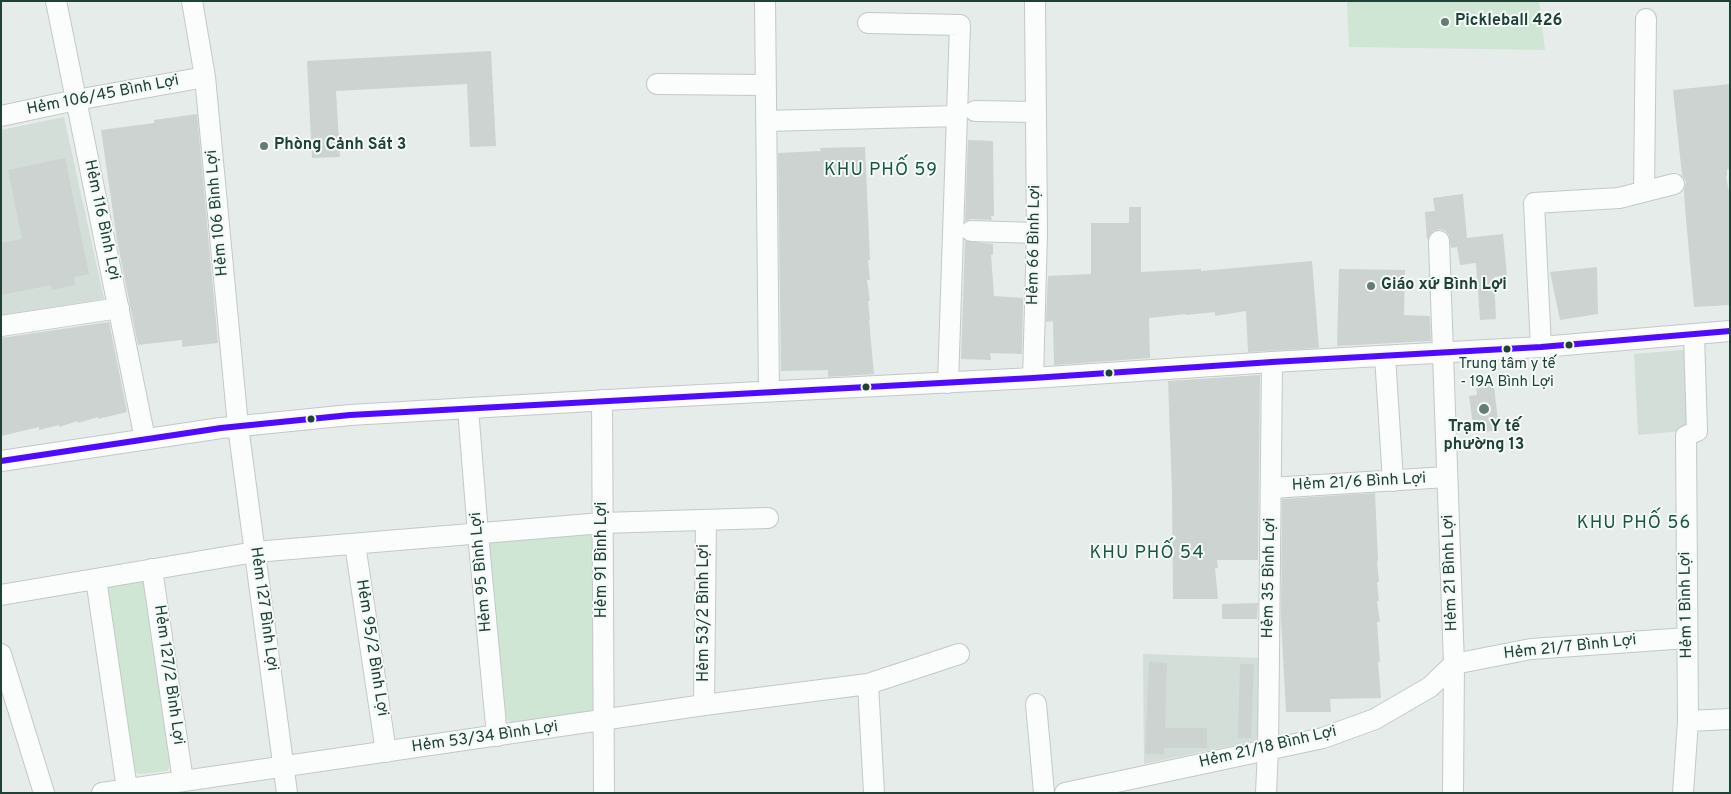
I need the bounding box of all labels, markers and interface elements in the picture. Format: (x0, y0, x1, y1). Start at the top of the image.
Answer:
place label: Pickleball 426 (1455, 12, 1562, 32)
marker: Pickleball 426 (1439, 16, 1451, 28)
street label: Hẻm 106/45 Bình Lợi (25, 72, 181, 120)
place label: Phòng Cảnh Sát 3 (274, 136, 406, 156)
marker: Phòng Cảnh Sát 3 (258, 140, 270, 152)
street label: Hẻm 106 Bình Lợi (203, 149, 233, 277)
street label: Hẻm 116 Bình Lợi (79, 158, 123, 282)
district label: KHU PHỐ 59 (823, 160, 939, 182)
street label: Hẻm 66 Bình Lợi (1024, 185, 1046, 305)
place label: Giáo xứ Bình Lợi (1381, 276, 1507, 296)
marker: Giáo xứ Bình Lợi (1365, 280, 1377, 292)
unlabelled marker (1564, 340, 1574, 350)
marker: Trung tâm y tế - 19A Bình Lợi (1502, 344, 1512, 354)
place label: Trung tâm y tế - 19A Bình Lợi (1459, 356, 1555, 391)
unlabelled marker (1104, 368, 1114, 378)
unlabelled marker (861, 382, 871, 392)
marker: Trạm Y tế phường 13 (1477, 402, 1491, 416)
unlabelled marker (306, 414, 316, 424)
place label: Trạm Y tế phường 13 (1444, 418, 1524, 456)
street label: Hẻm 21/6 Bình Lợi (1291, 470, 1427, 496)
street label: Hẻm 91 Bình Lợi (593, 502, 613, 618)
street label: Hẻm 95 Bình Lợi (467, 511, 497, 633)
district label: KHU PHỐ 56 (1576, 513, 1692, 535)
street label: Hẻm 21 Bình Lợi (1439, 514, 1463, 632)
street label: Hẻm 35 Bình Lợi (1259, 517, 1281, 639)
district label: KHU PHỐ 54 (1088, 543, 1206, 565)
street label: Hẻm 53/2 Bình Lợi (695, 544, 715, 682)
street label: Hẻm 127 Bình Lợi (245, 546, 281, 672)
street label: Hẻm 1 Bình Lợi (1676, 551, 1698, 659)
street label: Hẻm 95/2 Bình Lợi (351, 578, 391, 718)
street label: Hẻm 127/2 Bình Lợi (149, 604, 187, 746)
street label: Hẻm 21/7 Bình Lợi (1503, 631, 1637, 665)
street label: Hẻm 53/34 Bình Lợi (411, 718, 559, 758)
street label: Hẻm 21/18 Bình Lợi (1197, 723, 1339, 773)

